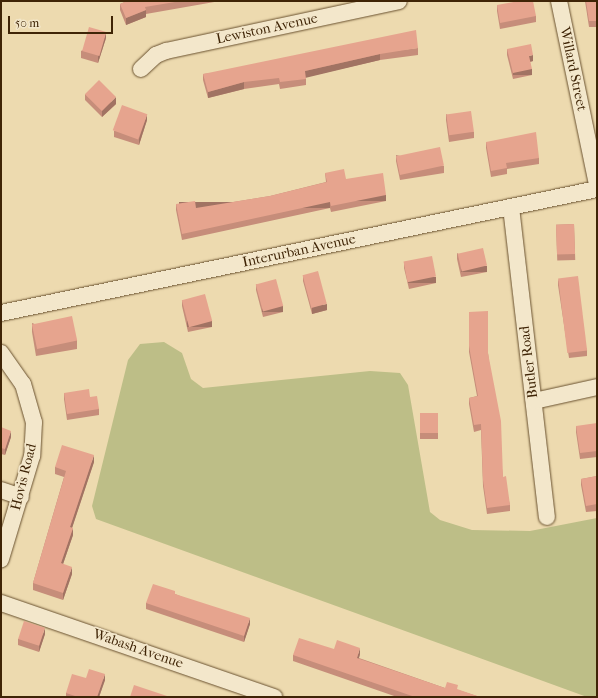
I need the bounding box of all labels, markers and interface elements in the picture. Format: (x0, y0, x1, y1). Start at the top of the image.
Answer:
scale bar (10, 8, 115, 34)
street label: Lewiston Avenue (215, 10, 319, 48)
text: 50 m (15, 16, 39, 30)
street label: Willard Street (556, 25, 590, 113)
street label: Interurban Avenue (241, 231, 357, 271)
street label: Butler Road (516, 325, 542, 399)
street label: Hovis Road (8, 442, 40, 512)
street label: Wabash Avenue (91, 626, 185, 672)

